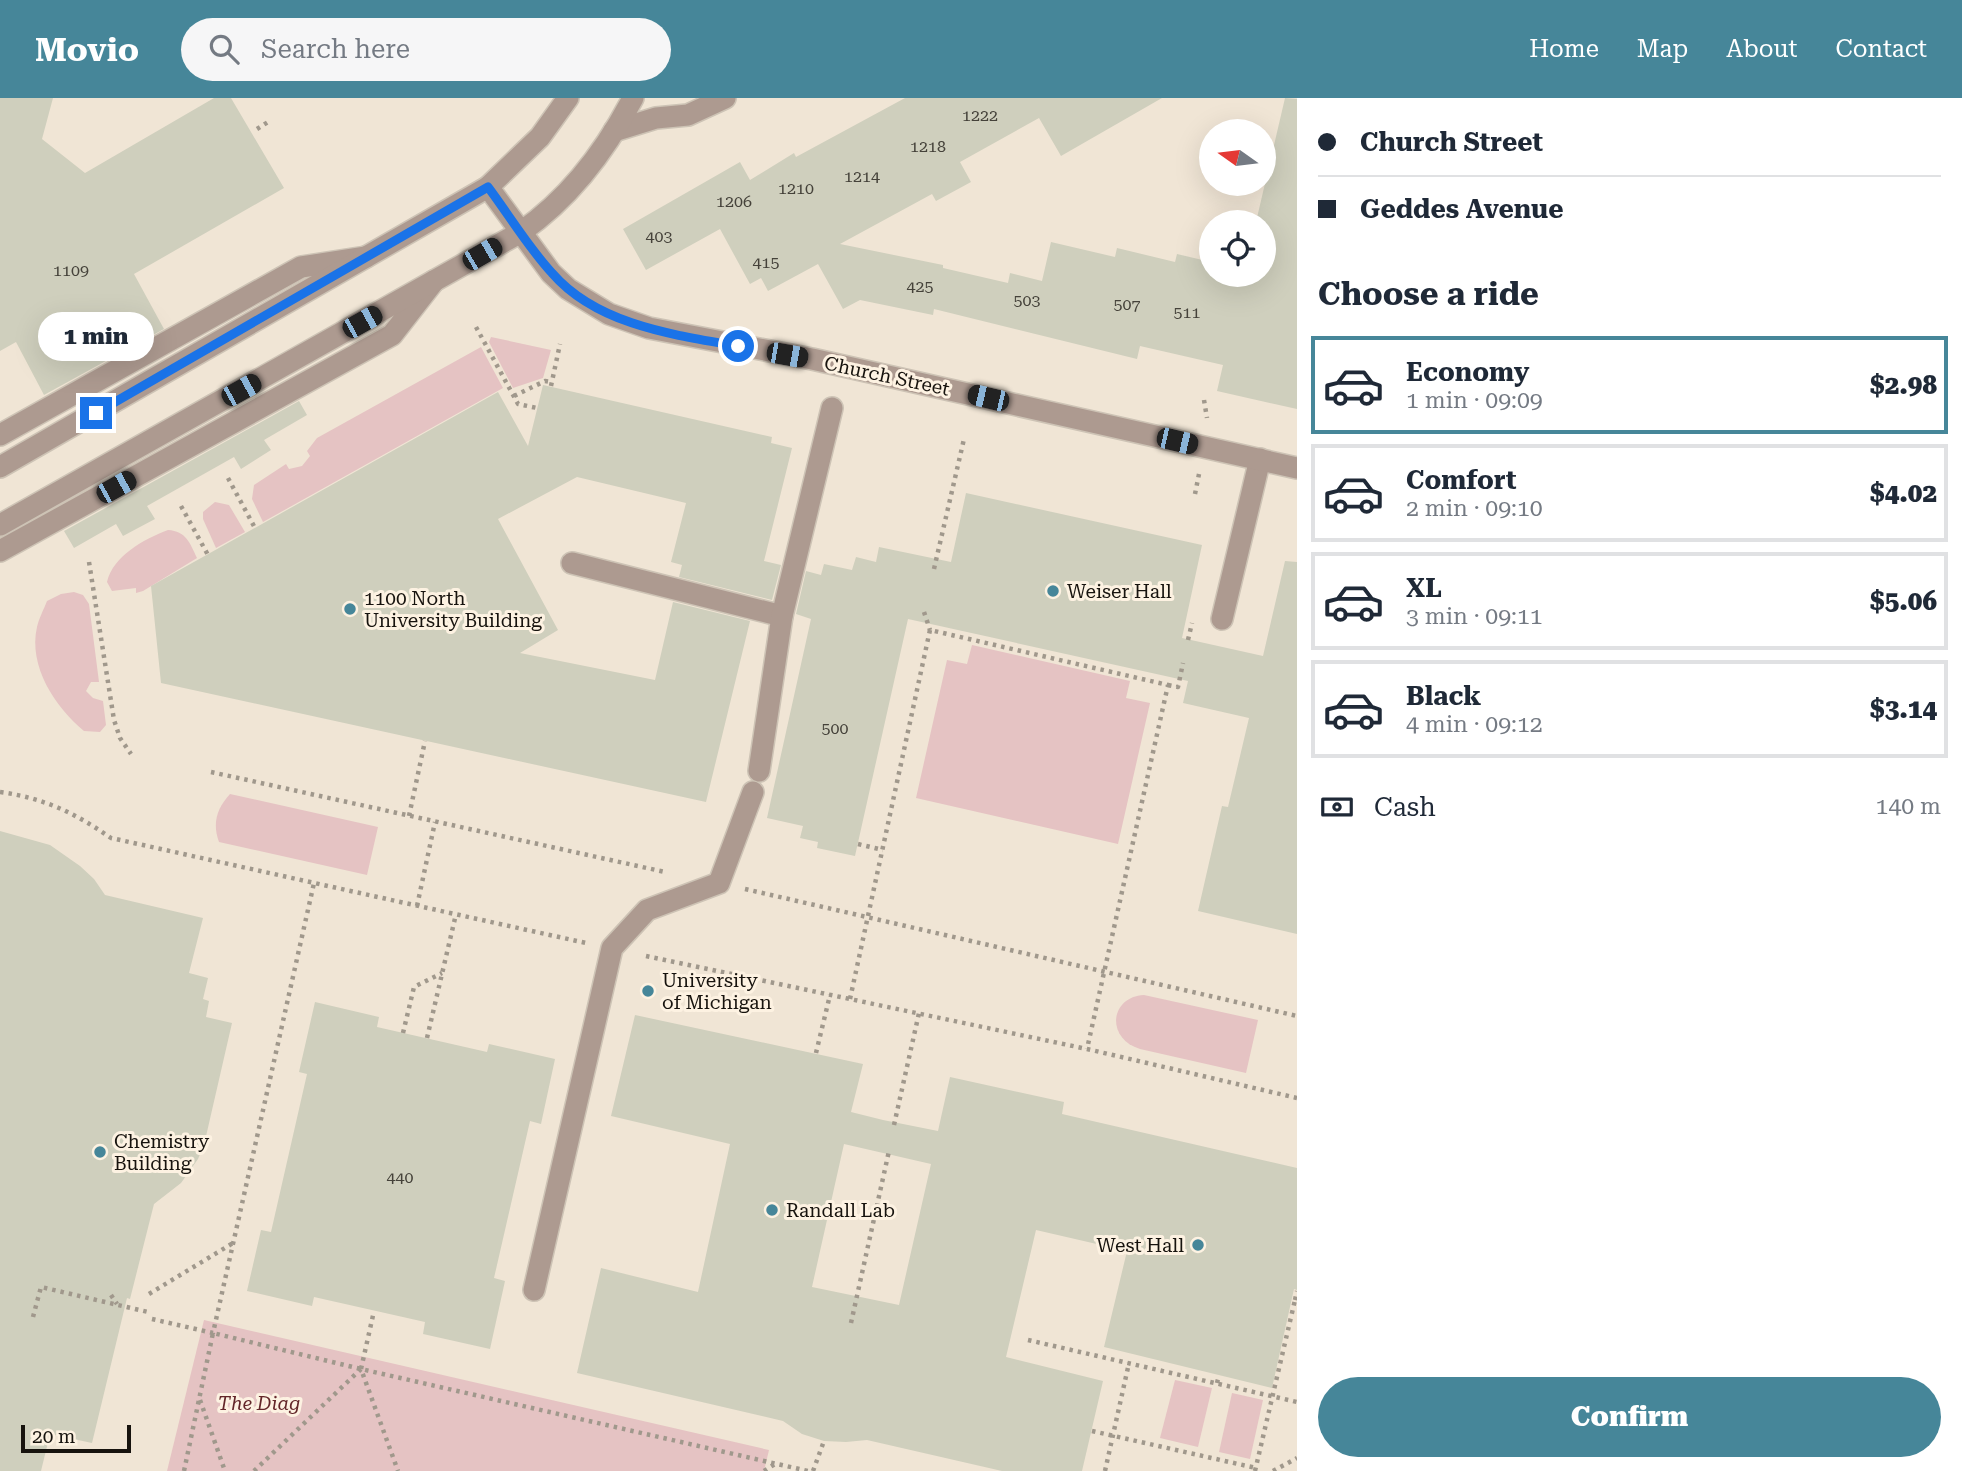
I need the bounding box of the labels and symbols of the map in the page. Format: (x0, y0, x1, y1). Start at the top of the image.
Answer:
house number: 1222 (962, 106, 998, 125)
north arrow (1199, 119, 1276, 196)
house number: 1218 (910, 137, 946, 156)
house number: 1214 (844, 167, 880, 186)
house number: 1210 (778, 179, 814, 198)
house number: 1206 (716, 192, 752, 211)
house number: 403 (646, 227, 672, 246)
car (459, 234, 506, 274)
house number: 415 (753, 253, 779, 272)
house number: 1109 (53, 261, 89, 280)
house number: 425 (907, 277, 933, 296)
house number: 503 (1014, 291, 1040, 310)
house number: 507 (1114, 295, 1140, 314)
car (339, 303, 386, 341)
house number: 511 (1174, 303, 1200, 322)
callout: 1 min (38, 312, 154, 360)
route start (722, 330, 754, 362)
car (765, 341, 810, 369)
street label: Church Street (822, 352, 952, 400)
car (218, 371, 265, 409)
car (966, 383, 1011, 413)
route end (80, 397, 112, 429)
car (1155, 426, 1200, 456)
car (93, 468, 140, 506)
place label: Weiser Hall (1067, 580, 1172, 603)
marker: Weiser Hall (1045, 583, 1061, 599)
place label: 1100 North University Building (364, 587, 542, 632)
marker: 1100 North University Building (342, 601, 358, 617)
house number: 500 (822, 719, 848, 738)
place label: University of Michigan (662, 969, 772, 1014)
marker: University of Michigan (640, 983, 656, 999)
place label: Chemistry Building (114, 1130, 210, 1175)
marker: Chemistry Building (92, 1144, 108, 1160)
house number: 440 (387, 1168, 413, 1187)
place label: Randall Lab (786, 1199, 895, 1222)
marker: Randall Lab (764, 1202, 780, 1218)
place label: West Hall (1096, 1234, 1184, 1257)
marker: West Hall (1190, 1237, 1206, 1253)
park label: The Diag (218, 1392, 300, 1415)
scale bar (21, 1422, 131, 1454)

